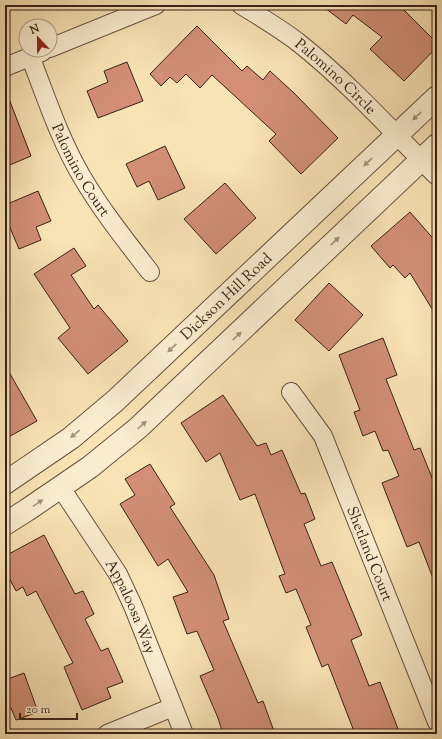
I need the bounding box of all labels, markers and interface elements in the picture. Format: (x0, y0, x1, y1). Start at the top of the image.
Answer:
north arrow (18, 18, 58, 58)
text: N (27, 21, 42, 39)
street label: Palomino Circle (290, 35, 380, 120)
one-way arrow (412, 111, 422, 121)
street label: Palomino Court (45, 121, 114, 222)
one-way arrow (363, 157, 373, 167)
one-way arrow (330, 236, 340, 246)
street label: Dickson Hill Road (177, 249, 278, 346)
one-way arrow (232, 332, 241, 341)
one-way arrow (167, 343, 177, 353)
one-way arrow (136, 420, 147, 429)
one-way arrow (69, 430, 80, 439)
one-way arrow (33, 499, 43, 507)
street label: Shetland Court (340, 504, 397, 605)
street label: Appaloosa Way (99, 556, 160, 658)
scale bar (20, 695, 77, 721)
text: 20 m (26, 701, 51, 719)

